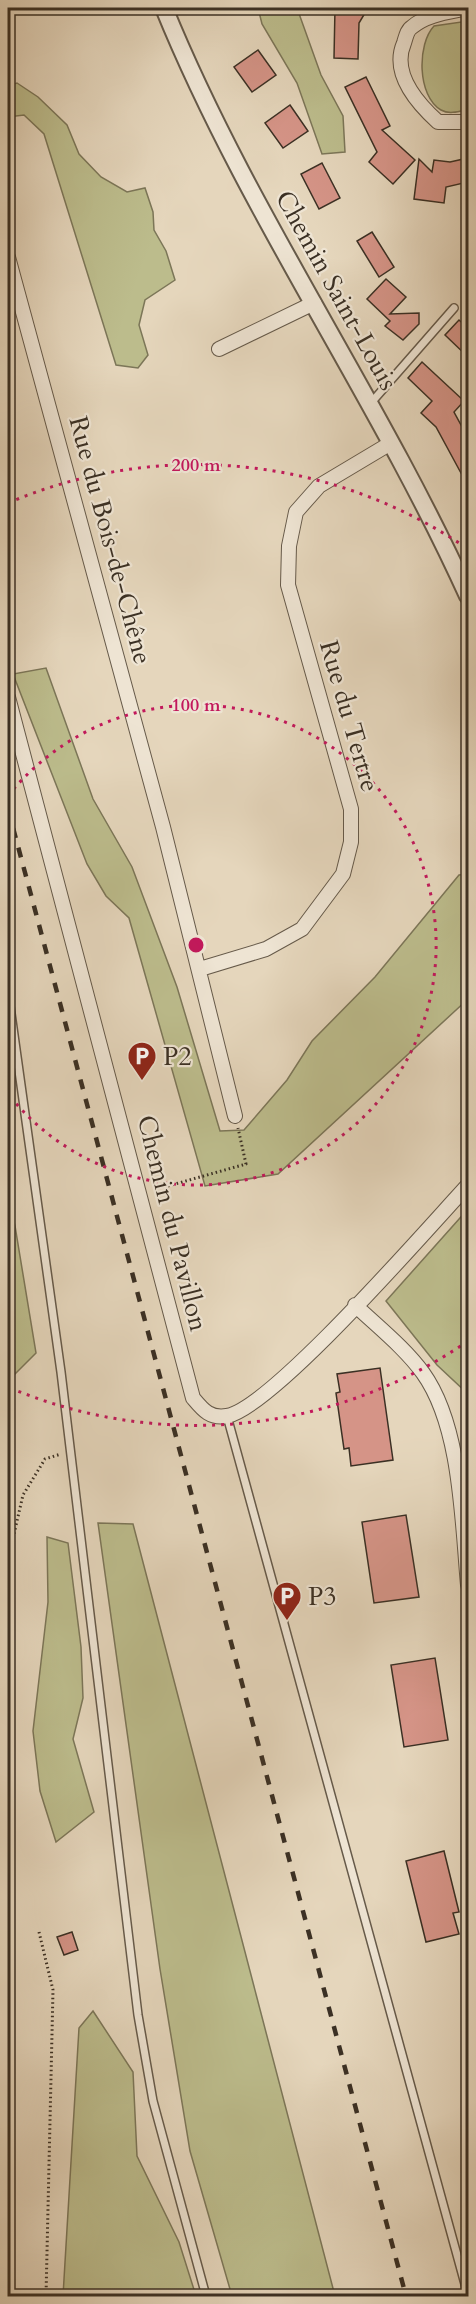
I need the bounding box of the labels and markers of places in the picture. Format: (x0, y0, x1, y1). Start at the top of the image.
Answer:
centre of rings (186, 935, 206, 955)
place label: P2 (163, 1039, 192, 1074)
parking icon: P2 (126, 1040, 158, 1082)
place label: P3 (308, 1579, 337, 1614)
parking icon: P3 (271, 1580, 303, 1622)

